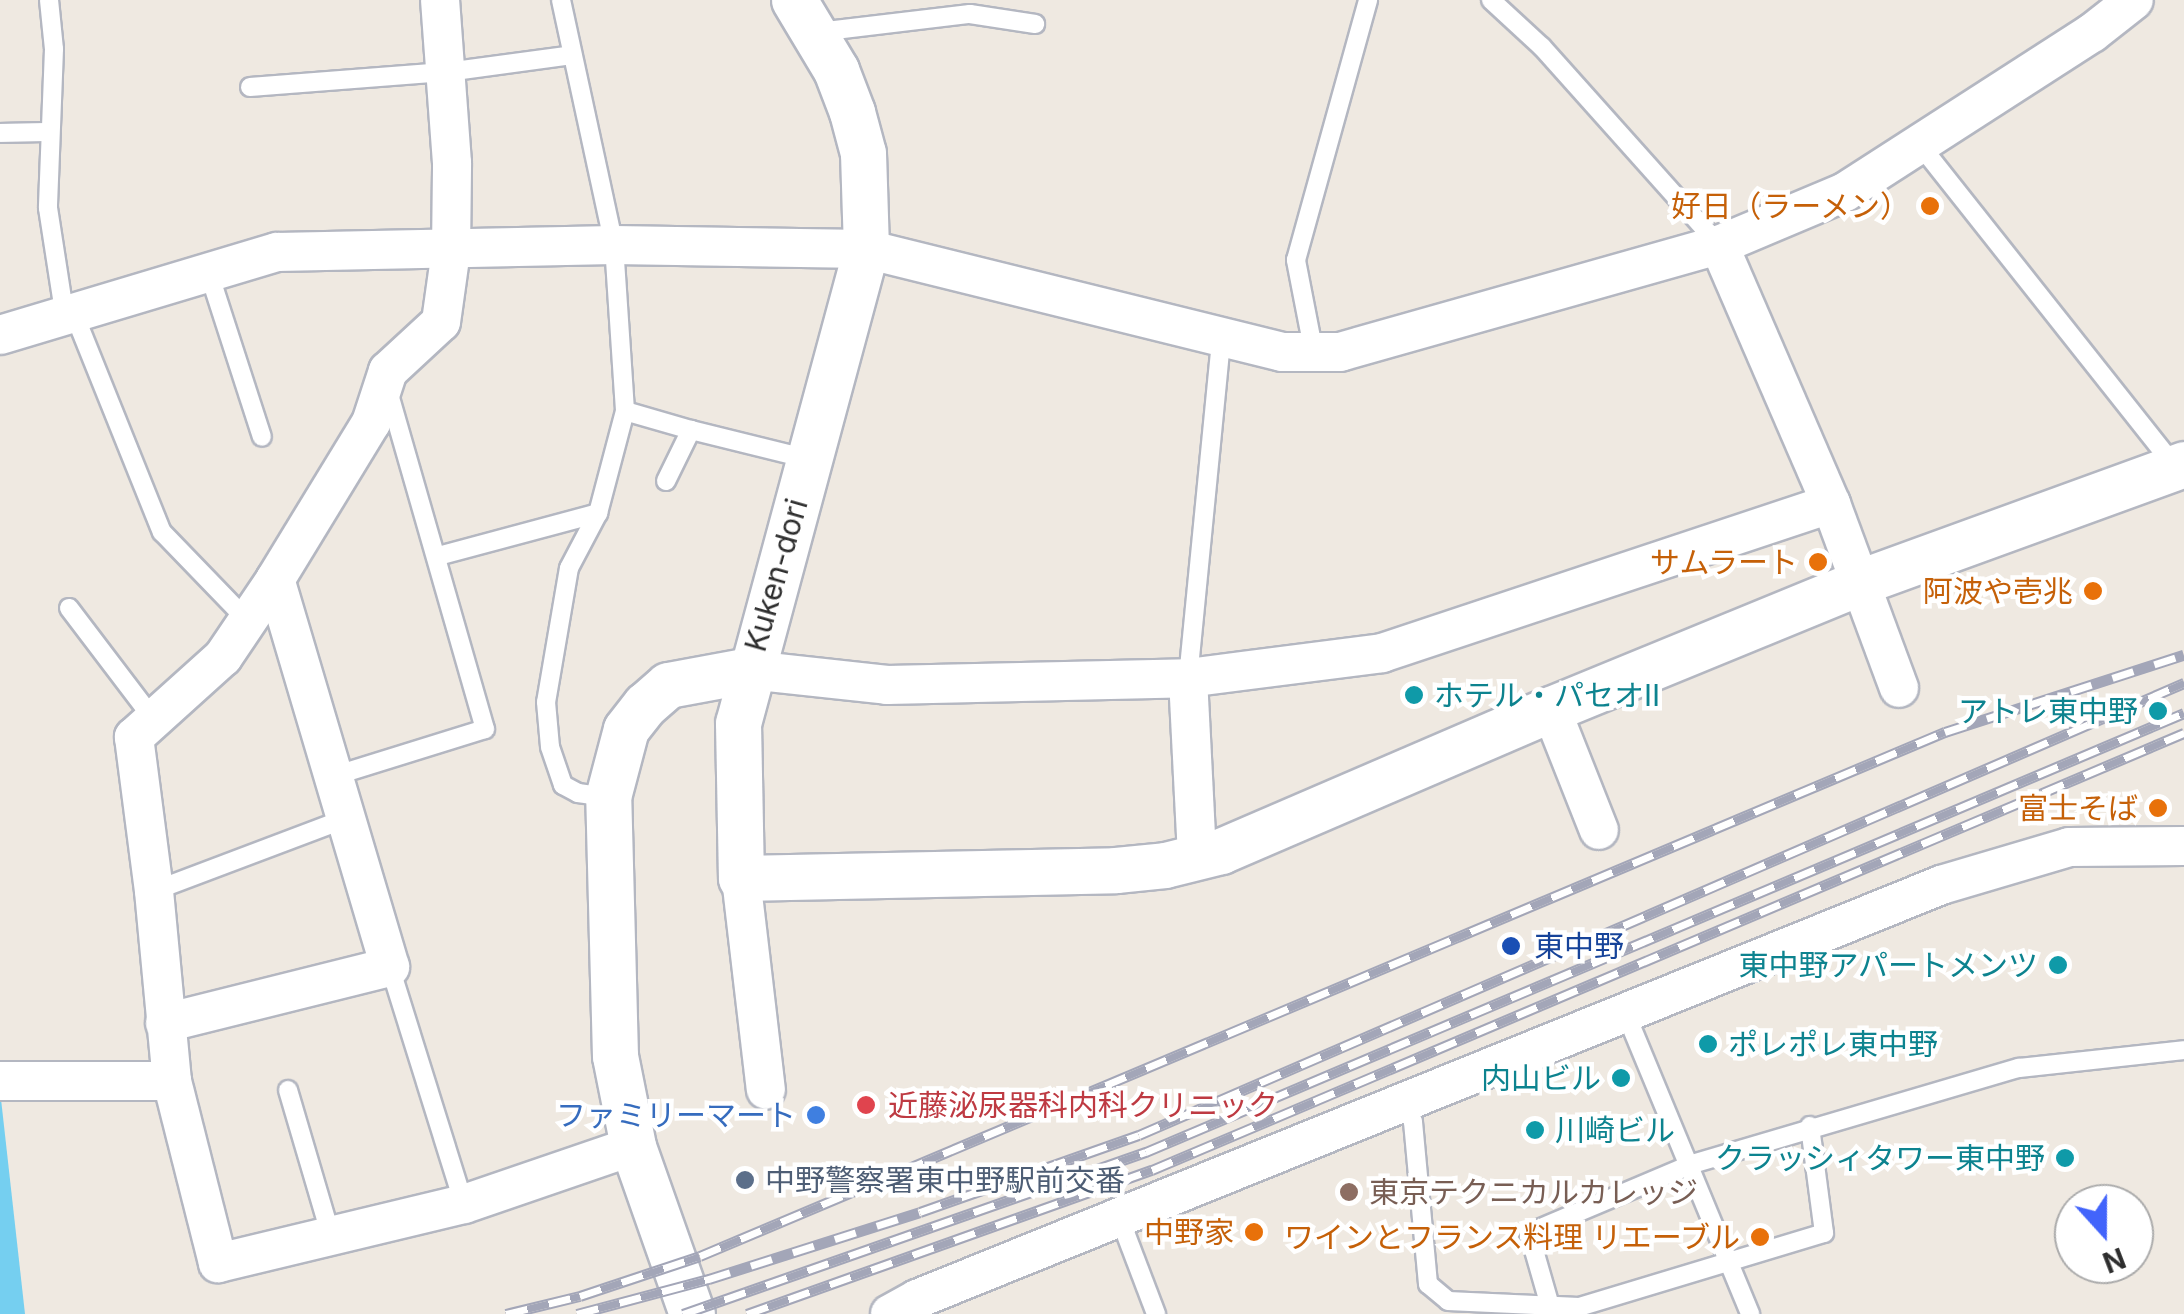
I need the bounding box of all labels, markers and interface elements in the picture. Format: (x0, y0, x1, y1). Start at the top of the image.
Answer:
place label: 好日（ラーメン） (1670, 188, 1910, 224)
marker: 好日（ラーメン） (1919, 195, 1941, 217)
street label: Kuken-dori (737, 495, 815, 655)
place label: サムラート (1648, 544, 1798, 580)
marker: サムラート (1807, 551, 1829, 573)
place label: 阿波や壱兆 (1923, 573, 2073, 609)
marker: 阿波や壱兆 (2082, 580, 2104, 602)
place label: ホテル・パセオⅡ (1434, 677, 1660, 713)
marker: ホテル・パセオⅡ (1403, 684, 1425, 706)
place label: アトレ東中野 (1958, 693, 2138, 729)
marker: アトレ東中野 (2147, 700, 2169, 722)
place label: 富士そば (2018, 790, 2138, 826)
marker: 富士そば (2147, 797, 2169, 819)
place label: 東中野 (1534, 928, 1624, 964)
marker: 東中野 (1498, 933, 1524, 959)
place label: 東中野アパートメンツ (1738, 947, 2038, 983)
marker: 東中野アパートメンツ (2047, 954, 2069, 976)
place label: ポレポレ東中野 (1728, 1026, 1938, 1062)
marker: ポレポレ東中野 (1697, 1033, 1719, 1055)
place label: 内山ビル (1481, 1060, 1601, 1096)
marker: 内山ビル (1610, 1067, 1632, 1089)
place label: 近藤泌尿器科内科クリニック (888, 1087, 1278, 1123)
marker: 近藤泌尿器科内科クリニック (853, 1092, 879, 1118)
place label: ファミリーマート (556, 1097, 796, 1133)
marker: ファミリーマート (805, 1104, 827, 1126)
place label: 川崎ビル (1555, 1112, 1675, 1148)
marker: 川崎ビル (1524, 1119, 1546, 1141)
place label: クラッシィタワー東中野 (1715, 1140, 2045, 1176)
marker: クラッシィタワー東中野 (2054, 1147, 2076, 1169)
place label: 中野警察署東中野駅前交番 (765, 1162, 1125, 1198)
marker: 中野警察署東中野駅前交番 (734, 1169, 756, 1191)
place label: 東京テクニカルカレッジ (1369, 1174, 1699, 1210)
marker: 東京テクニカルカレッジ (1338, 1181, 1360, 1203)
north arrow (2054, 1184, 2154, 1284)
place label: 中野家 (1144, 1214, 1234, 1250)
place label: ワインとフランス料理 リエーブル (1282, 1219, 1740, 1255)
marker: 中野家 (1243, 1221, 1265, 1243)
marker: ワインとフランス料理 リエーブル (1749, 1226, 1771, 1248)
text: N (2098, 1240, 2130, 1280)

